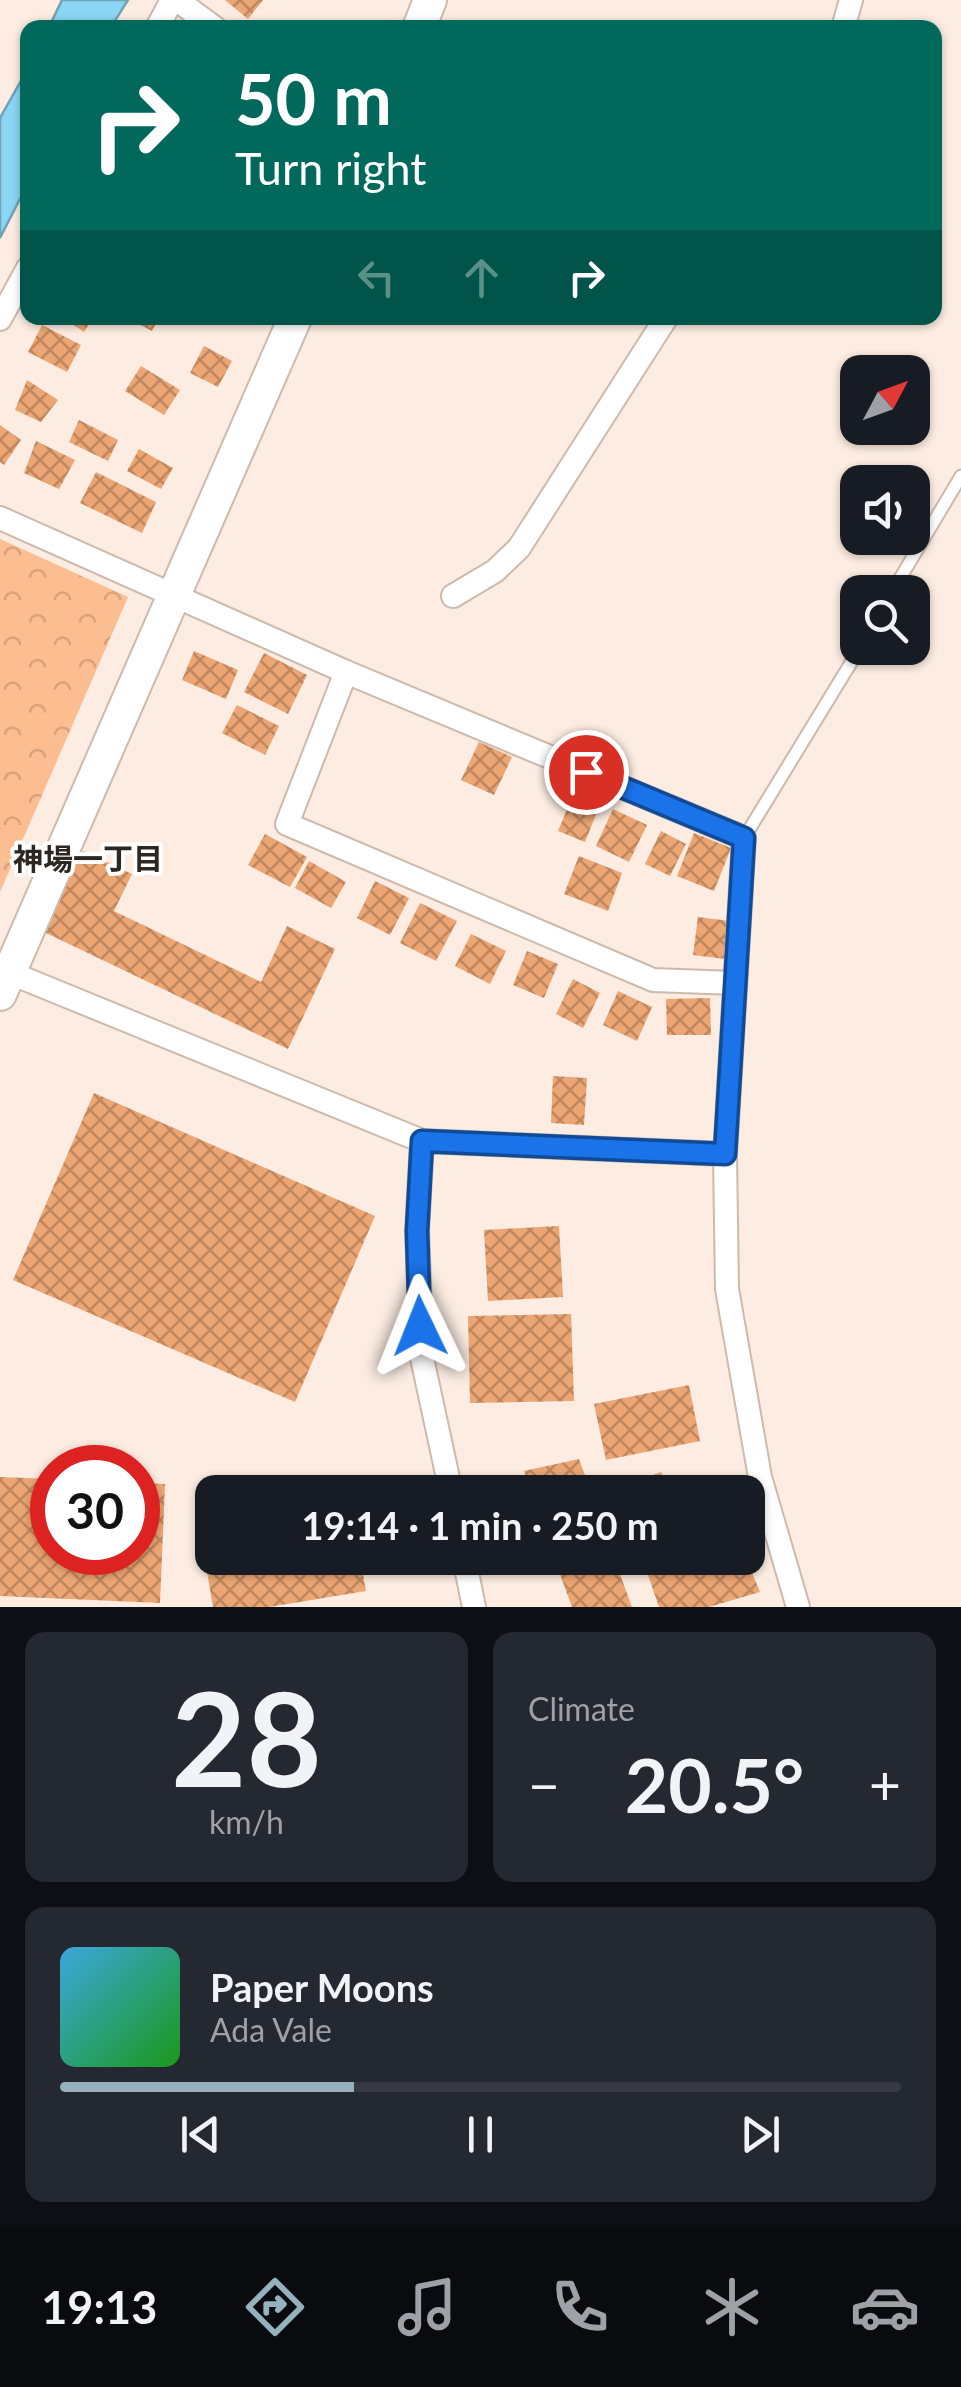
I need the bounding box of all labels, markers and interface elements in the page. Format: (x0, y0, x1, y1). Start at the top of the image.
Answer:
text: 50 m (235, 56, 392, 140)
icon: right (70, 60, 200, 190)
text: Turn right (235, 141, 426, 195)
icon: left (349, 250, 404, 305)
icon: ahead (454, 250, 509, 305)
icon: right (559, 250, 614, 305)
north arrow (840, 355, 930, 445)
map controls (840, 355, 930, 665)
button: sound (840, 465, 930, 555)
button: search (840, 575, 930, 665)
pin (544, 730, 629, 815)
icon: arrive (559, 745, 614, 800)
district label: 神場一丁目 (13, 840, 163, 876)
position arrow (368, 1274, 472, 1378)
speed limit sign: 30 (30, 1445, 160, 1575)
text: 19:14 · 1 min · 250 m (301, 1502, 659, 1548)
text: 28 (171, 1659, 322, 1815)
text: Climate (528, 1689, 635, 1728)
text: 20.5° (625, 1739, 804, 1829)
text: − (528, 1751, 560, 1817)
text: + (869, 1751, 901, 1817)
text: km/h (209, 1802, 284, 1841)
text: Paper Moons (210, 1964, 434, 2010)
text: Ada Vale (210, 2010, 332, 2049)
icon: previous (173, 2107, 228, 2162)
icon: pause (453, 2107, 508, 2162)
icon: next (733, 2107, 788, 2162)
icon: directions (240, 2272, 310, 2342)
icon: music (392, 2272, 462, 2342)
icon: phone (545, 2272, 615, 2342)
icon: climate (697, 2272, 767, 2342)
icon: car (850, 2272, 920, 2342)
text: 19:13 (41, 2280, 157, 2334)

